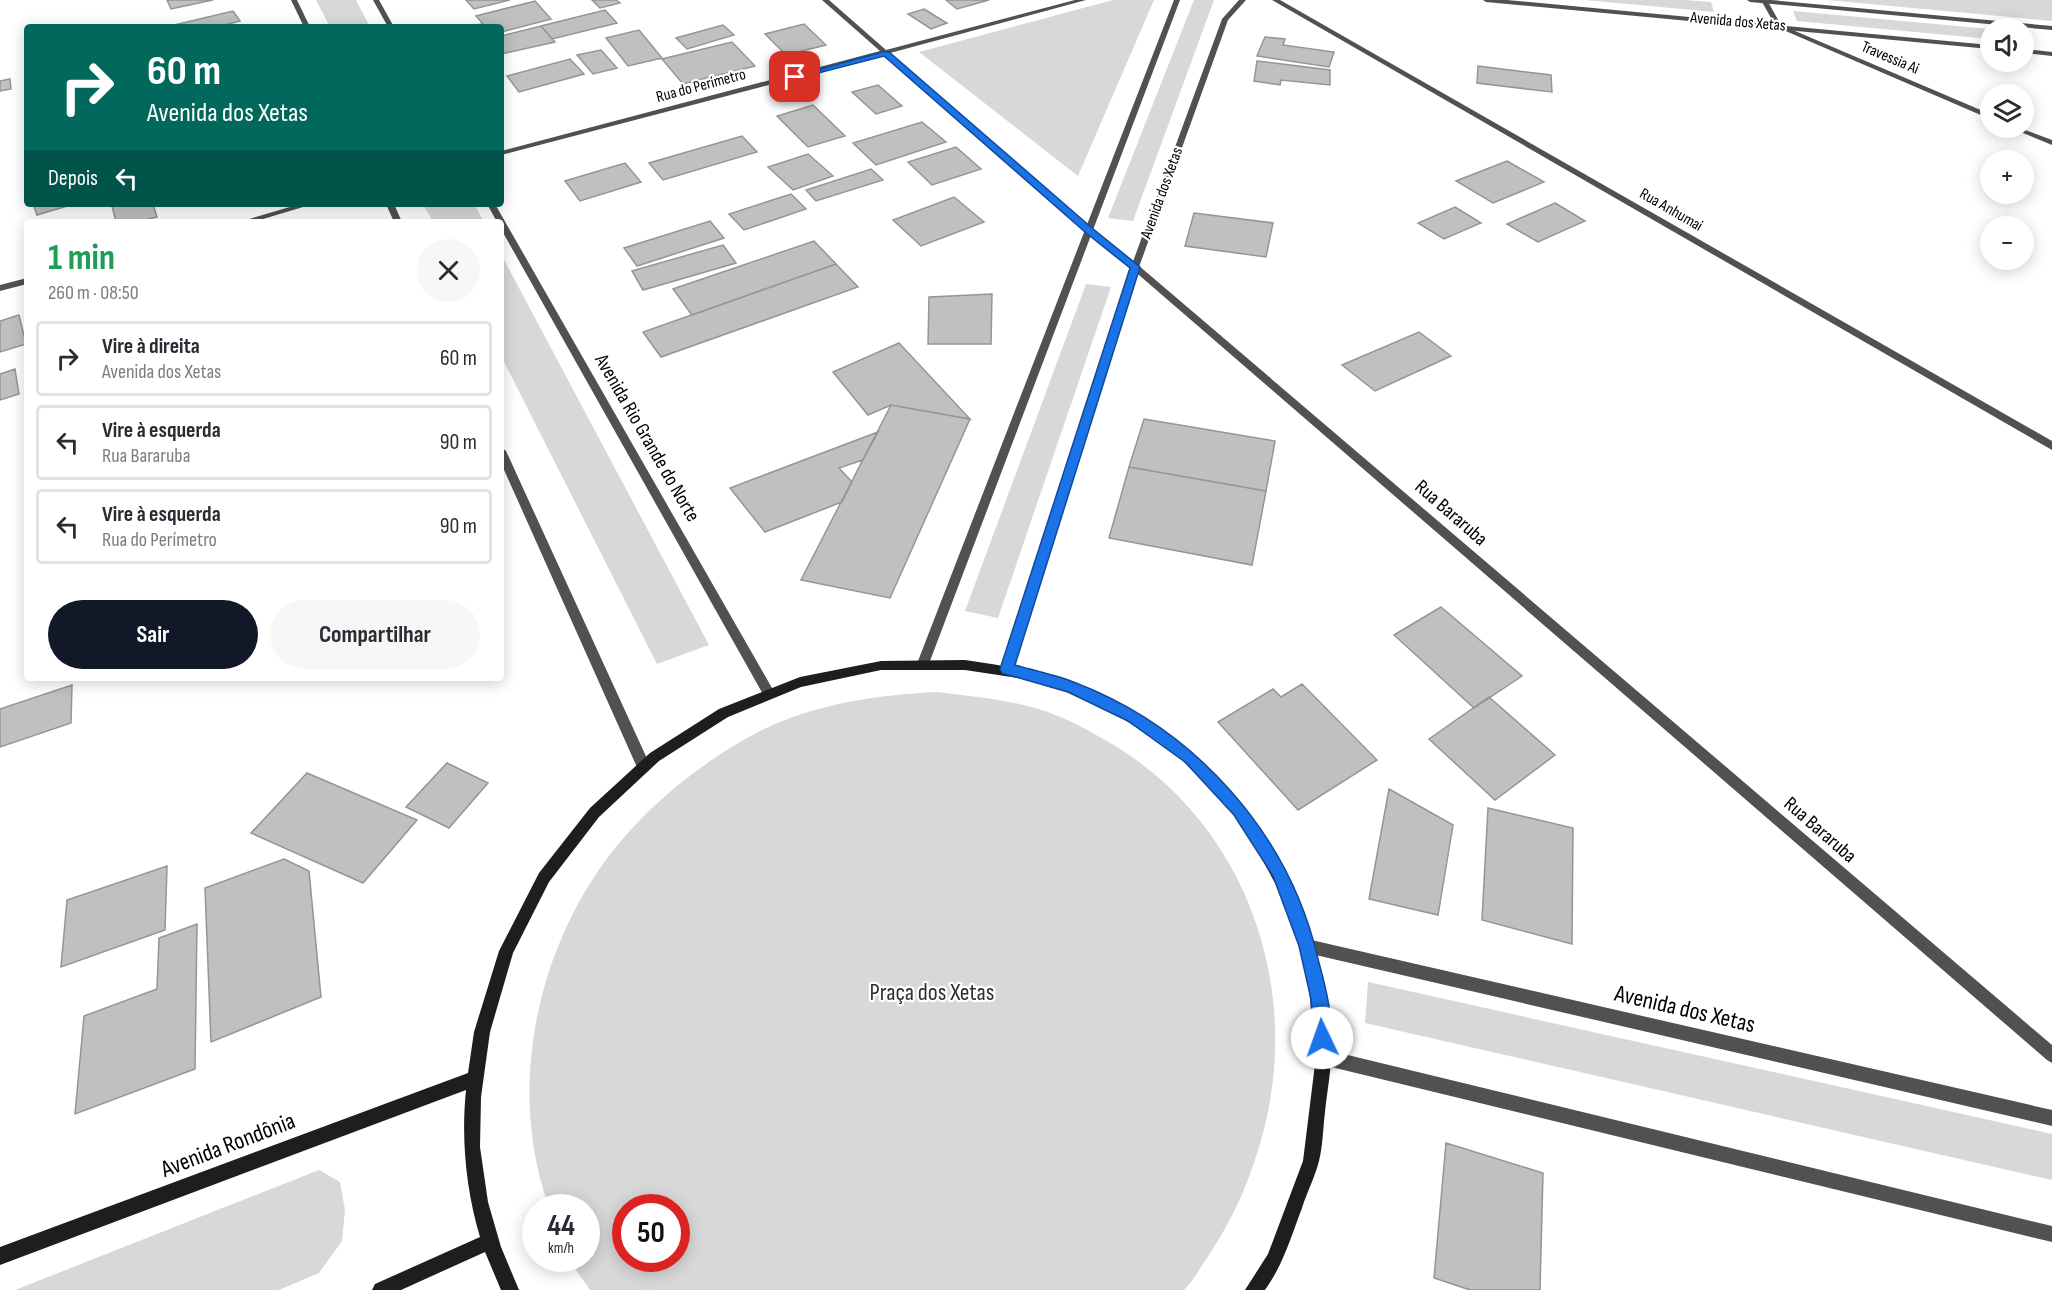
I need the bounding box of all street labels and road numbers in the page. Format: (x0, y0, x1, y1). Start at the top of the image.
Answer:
street label: Avenida dos Xetas (1689, 8, 1787, 36)
street label: Travessia Ai (1858, 37, 1922, 79)
street label: Rua do Perímetro (654, 65, 748, 107)
street label: Avenida dos Xetas (1136, 145, 1187, 242)
street label: Rua Anhumai (1636, 184, 1706, 236)
street label: Avenida Rio Grande do Norte (589, 349, 705, 526)
street label: Rua Bararuba (1410, 475, 1492, 551)
street label: Rua Bararuba (1779, 792, 1861, 868)
street label: Avenida dos Xetas (1611, 979, 1758, 1039)
street label: Avenida Rondônia (156, 1106, 299, 1184)

